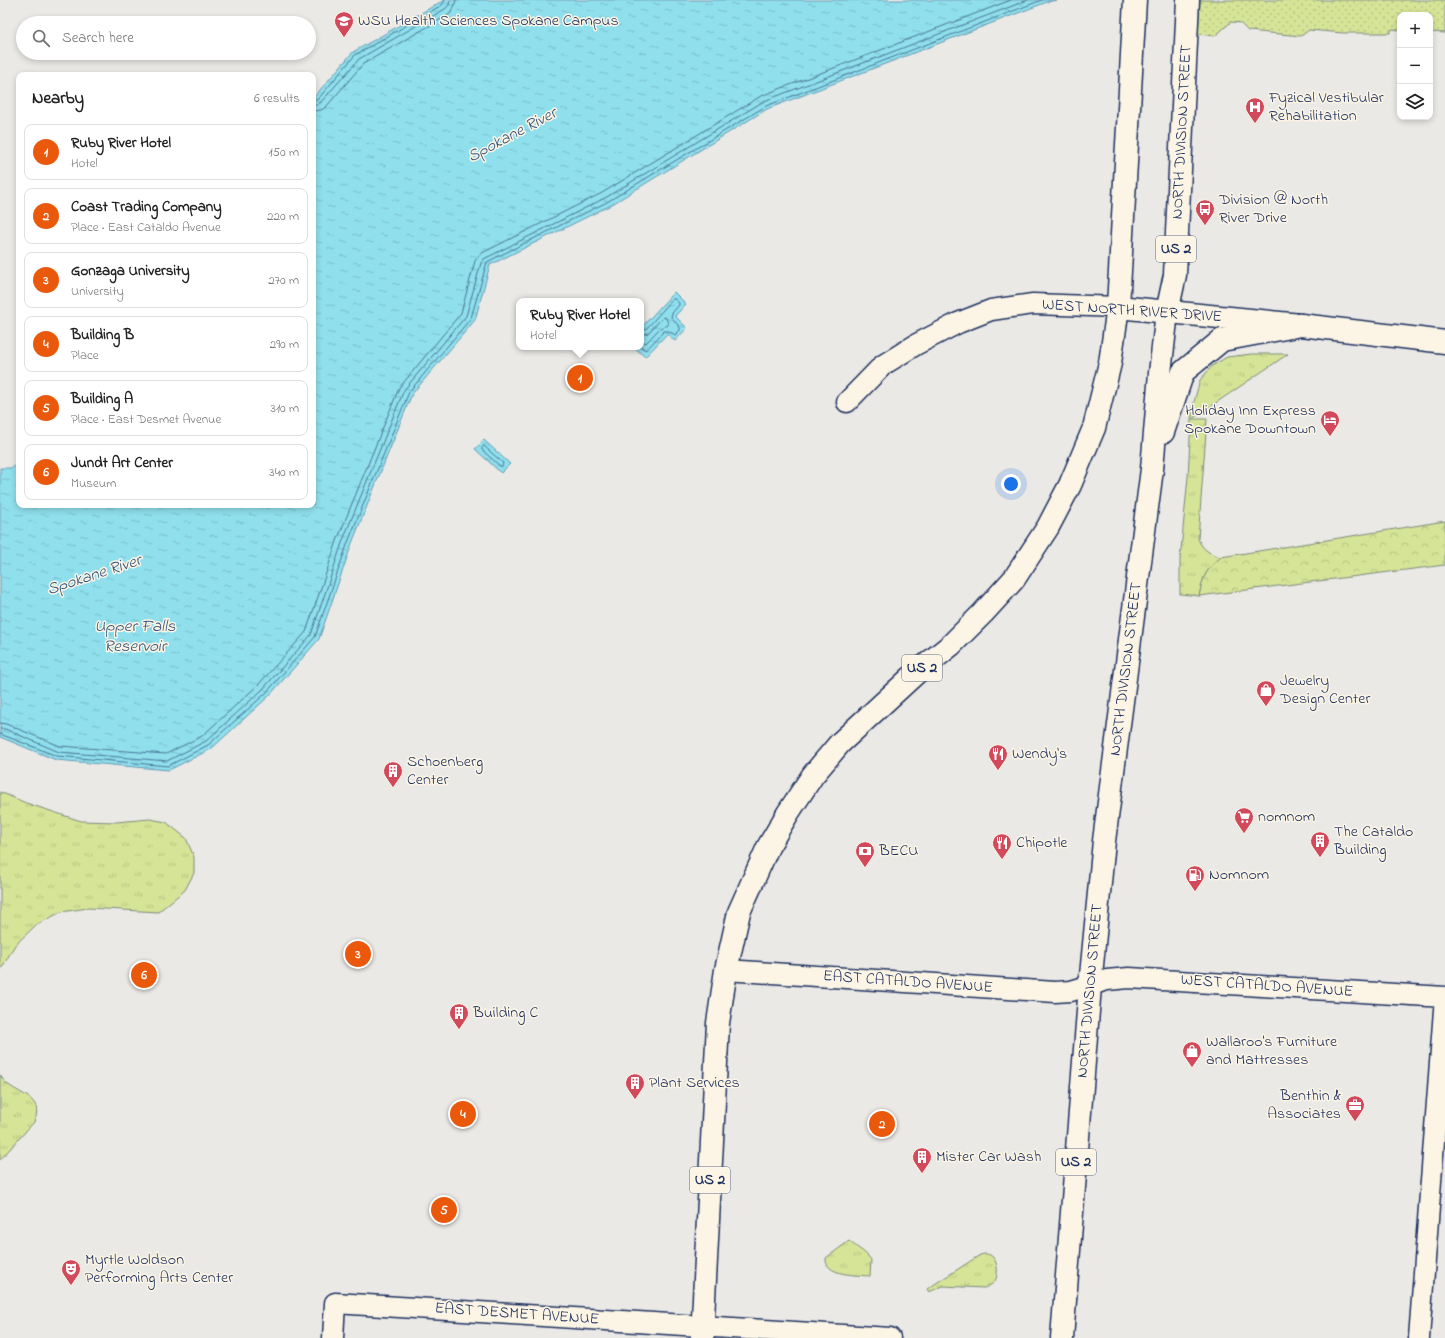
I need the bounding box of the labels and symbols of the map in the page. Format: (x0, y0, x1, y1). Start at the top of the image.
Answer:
place label: WSU Health Sciences Spokane Campus (358, 9, 619, 33)
school or university icon: WSU Health Sciences Spokane Campus (333, 10, 355, 38)
street label: NORTH DIVISION STREET (1165, 44, 1199, 220)
place label: Fyzical Vestibular Rehabilitation (1268, 86, 1384, 128)
hospital icon: Fyzical Vestibular Rehabilitation (1244, 96, 1266, 124)
water label: Spokane River (463, 100, 563, 169)
place label: Division @ North River Drive (1218, 188, 1328, 230)
bus stop icon: Division @ North River Drive (1194, 198, 1216, 226)
road number: US 2 (1156, 236, 1196, 262)
street label: WEST NORTH RIVER DRIVE (1041, 293, 1223, 329)
pin: 1 (567, 363, 593, 393)
place label: Holiday Inn Express Spokane Downtown (1184, 399, 1316, 441)
hotel icon: Holiday Inn Express Spokane Downtown (1319, 409, 1341, 437)
your location (1001, 474, 1021, 494)
water label: Spokane River (44, 547, 147, 602)
street label: NORTH DIVISION STREET (1103, 581, 1149, 757)
water label: Upper Falls Reservoir (95, 614, 176, 659)
road number: US 2 (902, 655, 942, 681)
place label: Jewelry Design Center (1279, 669, 1370, 711)
shop icon: Jewelry Design Center (1255, 679, 1277, 707)
place label: Wendy's (1012, 742, 1067, 766)
restaurant icon: Wendy's (987, 743, 1009, 771)
place label: Schoenberg Center (407, 750, 483, 792)
building icon: Schoenberg Center (382, 760, 404, 788)
place label: nomnom (1258, 805, 1315, 829)
supermarket icon: nomnom (1233, 806, 1255, 834)
place label: The Cataldo Building (1333, 820, 1413, 862)
building icon: The Cataldo Building (1309, 830, 1331, 858)
place label: Chipotle (1016, 831, 1068, 855)
restaurant icon: Chipotle (991, 832, 1013, 860)
place label: BECU (878, 839, 918, 863)
bank icon: BECU (854, 840, 876, 868)
place label: Nomnom (1209, 863, 1269, 887)
fuel station icon: Nomnom (1184, 864, 1206, 892)
street label: NORTH DIVISION STREET (1070, 903, 1110, 1079)
pin: 3 (345, 939, 371, 969)
pin: 6 (131, 960, 157, 990)
street label: EAST CATALDO AVENUE (822, 964, 994, 1000)
street label: WEST CATALDO AVENUE (1180, 968, 1354, 1004)
place label: Building C (472, 1001, 538, 1025)
building icon: Building C (448, 1002, 470, 1030)
place label: Wallaroo's Furniture and Mattresses (1206, 1030, 1338, 1072)
shop icon: Wallaroo's Furniture and Mattresses (1181, 1040, 1203, 1068)
place label: Plant Services (649, 1071, 740, 1095)
building icon: Plant Services (624, 1072, 646, 1100)
place label: Benthin & Associates (1267, 1084, 1342, 1126)
office icon: Benthin & Associates (1344, 1094, 1366, 1122)
pin: 4 (450, 1099, 476, 1129)
pin: 2 (869, 1109, 895, 1139)
place label: Mister Car Wash (936, 1145, 1041, 1169)
building icon: Mister Car Wash (911, 1146, 933, 1174)
road number: US 2 (1056, 1149, 1096, 1175)
road number: US 2 (690, 1167, 730, 1193)
pin: 5 (431, 1195, 457, 1225)
place label: Myrtle Woldson Performing Arts Center (85, 1248, 233, 1290)
theatre icon: Myrtle Woldson Performing Arts Center (60, 1258, 82, 1286)
street label: EAST DESMET AVENUE (434, 1296, 600, 1332)

